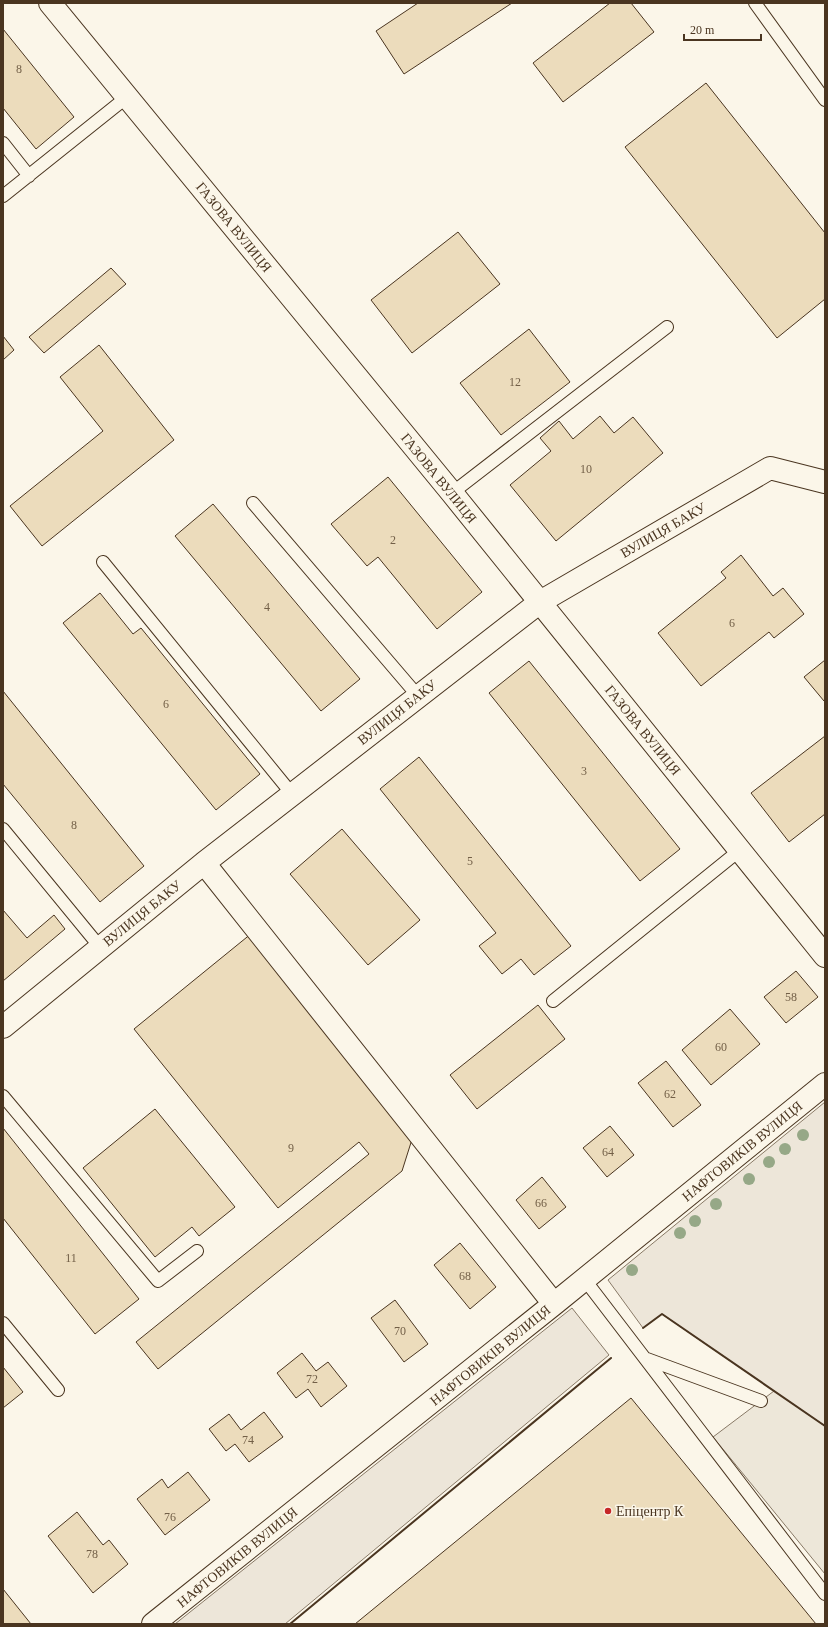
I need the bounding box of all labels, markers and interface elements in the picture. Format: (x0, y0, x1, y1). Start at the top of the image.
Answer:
scale bar (684, 16, 761, 42)
text: 20 m (690, 23, 715, 37)
house number: 8 (16, 62, 22, 76)
street label: ГАЗОВА ВУЛИЦЯ (193, 179, 274, 275)
house number: 12 (509, 375, 521, 389)
street label: ГАЗОВА ВУЛИЦЯ (398, 430, 479, 526)
house number: 10 (580, 462, 592, 476)
street label: ВУЛИЦЯ БАКУ (618, 500, 709, 561)
house number: 2 (390, 533, 396, 547)
house number: 4 (264, 600, 270, 614)
house number: 6 (729, 616, 735, 630)
street label: ВУЛИЦЯ БАКУ (355, 677, 440, 748)
street label: ГАЗОВА ВУЛИЦЯ (602, 682, 683, 778)
house number: 6 (163, 697, 169, 711)
house number: 3 (581, 764, 587, 778)
house number: 8 (71, 818, 77, 832)
house number: 5 (467, 854, 473, 868)
street label: ВУЛИЦЯ БАКУ (100, 877, 184, 949)
house number: 58 (785, 990, 797, 1004)
house number: 60 (715, 1040, 727, 1054)
house number: 62 (664, 1087, 676, 1101)
street label: НАФТОВИКІВ ВУЛИЦЯ (679, 1098, 805, 1205)
house number: 9 (288, 1141, 294, 1155)
house number: 64 (602, 1145, 614, 1159)
house number: 66 (535, 1196, 547, 1210)
house number: 11 (65, 1251, 77, 1265)
house number: 68 (459, 1269, 471, 1283)
street label: НАФТОВИКІВ ВУЛИЦЯ (427, 1302, 553, 1409)
house number: 70 (394, 1324, 406, 1338)
house number: 72 (306, 1372, 318, 1386)
house number: 74 (242, 1433, 254, 1447)
street label: НАФТОВИКІВ ВУЛИЦЯ (174, 1504, 300, 1611)
place label: Епіцентр К (616, 1504, 684, 1519)
marker: Епіцентр К (603, 1506, 613, 1516)
house number: 76 (164, 1510, 176, 1524)
house number: 78 (86, 1547, 98, 1561)

